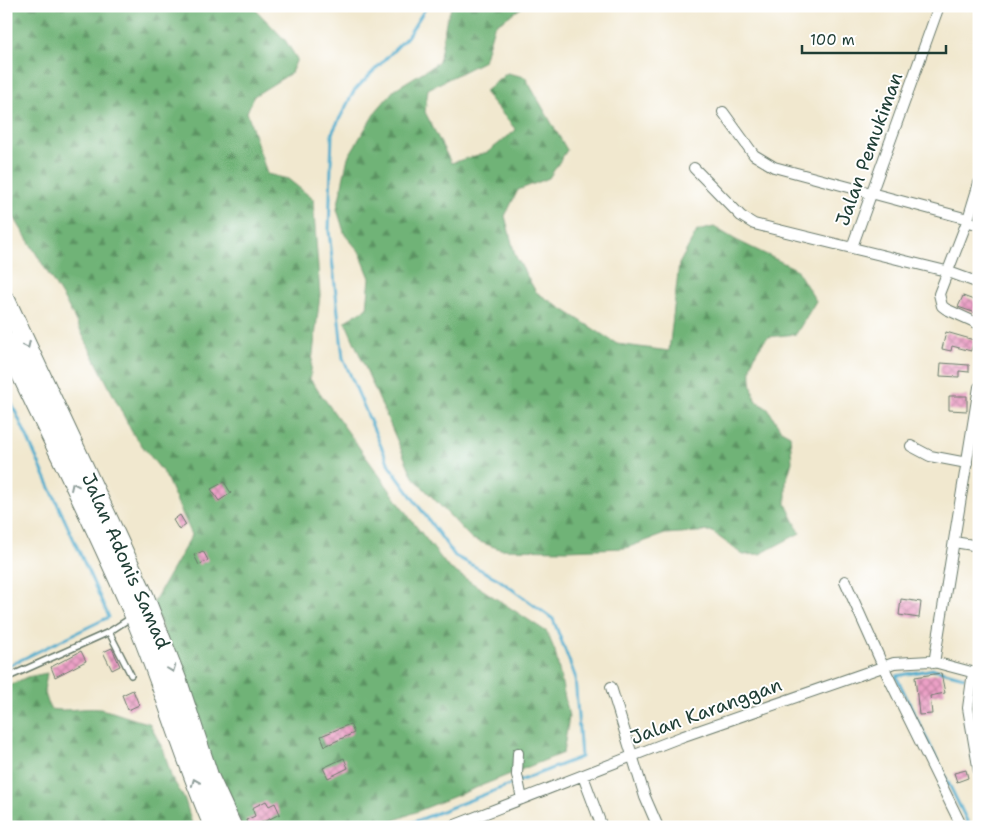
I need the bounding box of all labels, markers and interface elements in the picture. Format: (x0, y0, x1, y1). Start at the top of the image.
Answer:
scale bar (802, 22, 946, 54)
text: 100 m (810, 30, 855, 50)
street label: Jalan Pemukiman (830, 69, 908, 229)
one-way arrow (21, 340, 31, 349)
street label: Jalan Adonis Samad (76, 469, 176, 653)
one-way arrow (69, 482, 80, 491)
one-way arrow (166, 664, 176, 672)
street label: Jalan Karanggan (627, 672, 785, 750)
one-way arrow (191, 778, 201, 787)

